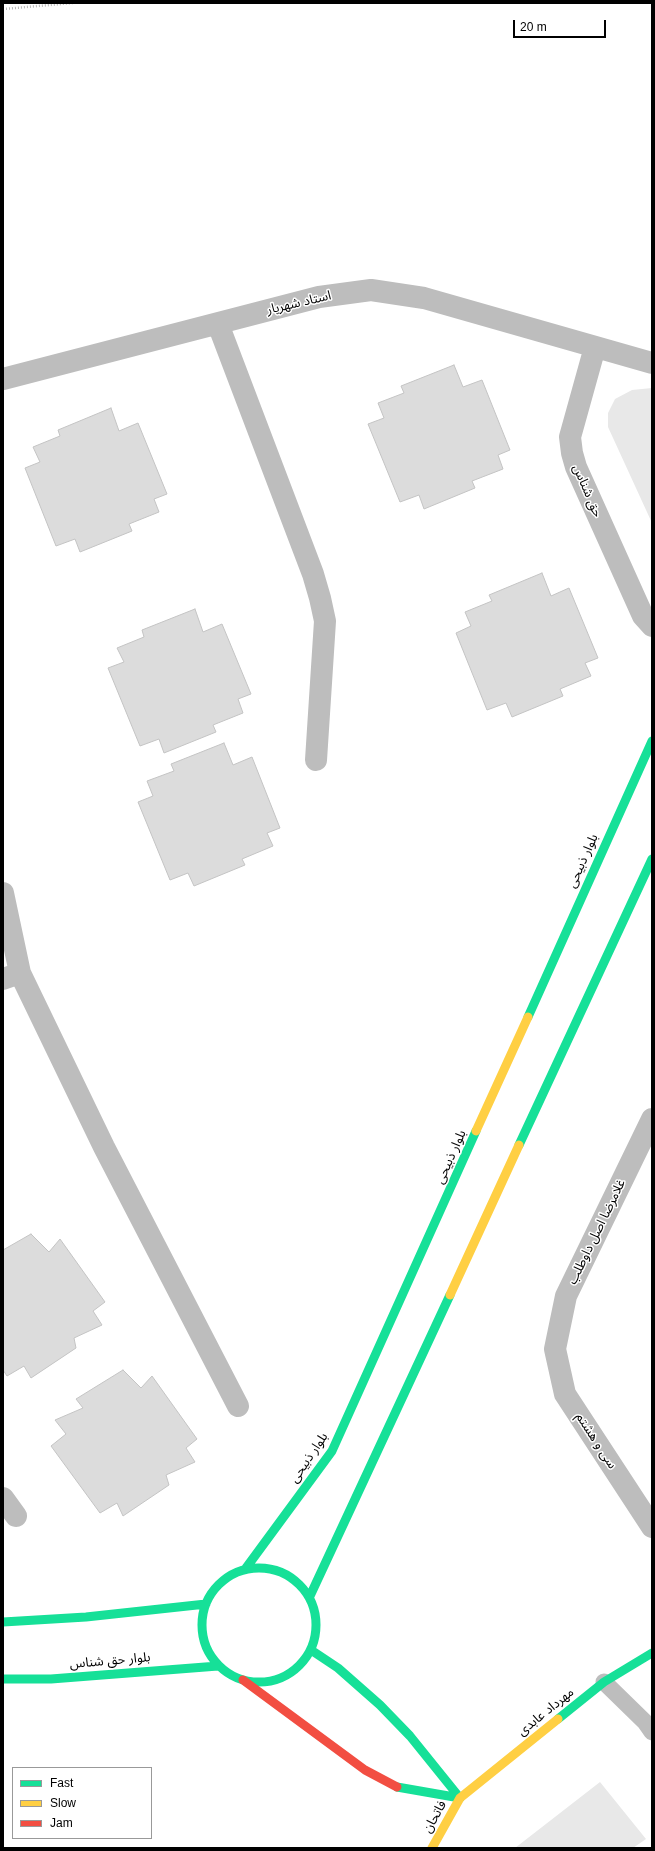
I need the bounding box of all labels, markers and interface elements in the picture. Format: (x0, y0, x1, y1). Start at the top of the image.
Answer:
scale bar (515, 12, 608, 38)
text: 20 m (520, 20, 547, 34)
street label: استاد شهریار (265, 288, 333, 318)
street label: حق شناس (569, 462, 605, 520)
street label: بلوار ذبیحی (564, 832, 602, 890)
street label: بلوار ذبیحی (432, 1128, 470, 1186)
street label: غلامرضا اصل داوطلب (565, 1177, 629, 1287)
street label: سی و هشتم (572, 1410, 620, 1472)
street label: بلوار ذبیحی (286, 1430, 332, 1486)
street label: بلوار حق شناس (69, 1650, 151, 1672)
street label: مهرداد عابدی (515, 1685, 577, 1739)
legend (12, 1767, 152, 1839)
text: Fast (50, 1776, 73, 1790)
text: Slow (50, 1796, 76, 1810)
street label: فاتحان (420, 1798, 450, 1836)
text: Jam (50, 1816, 73, 1830)

